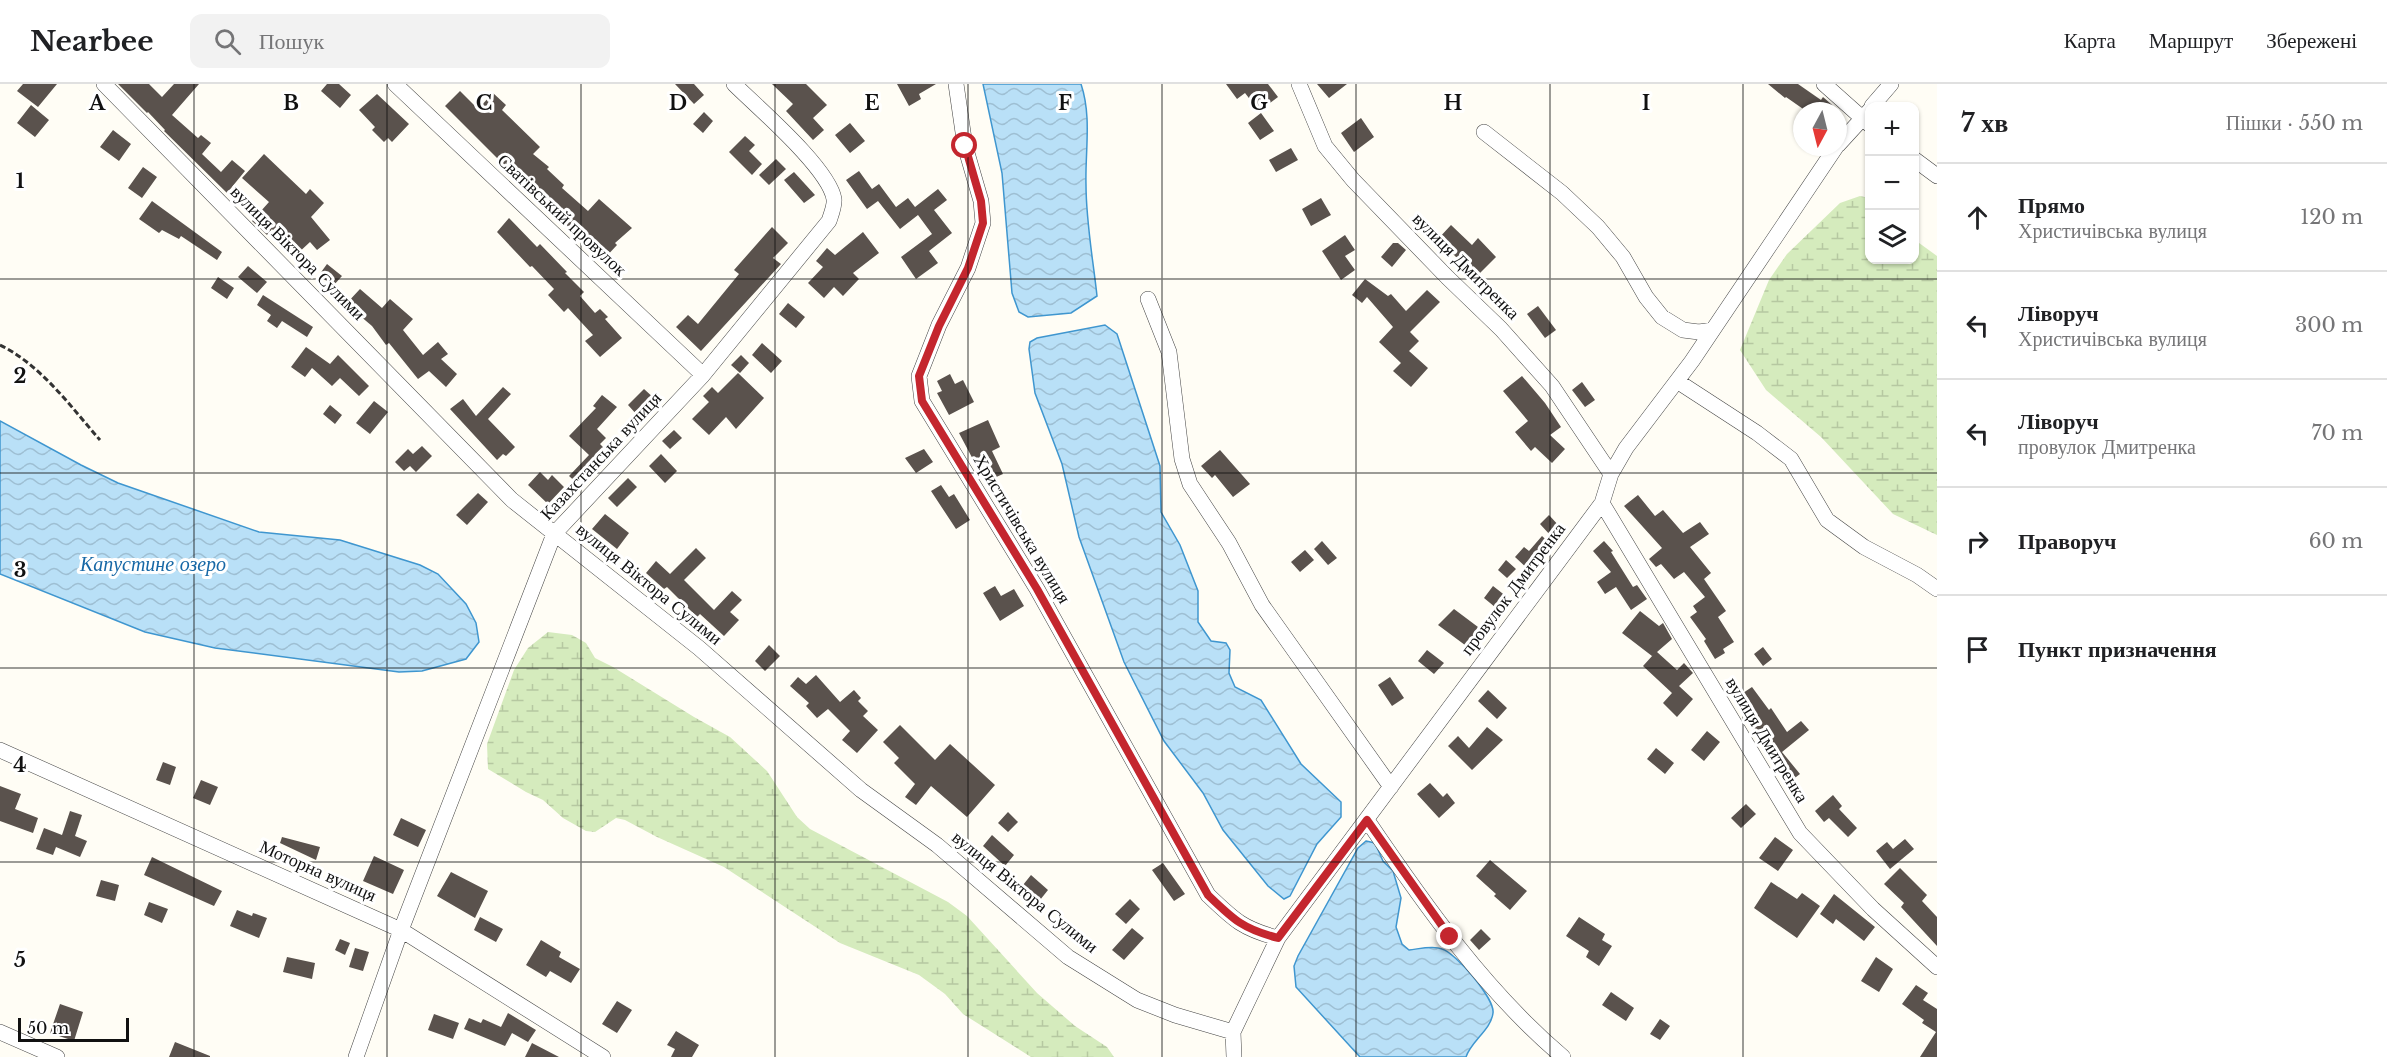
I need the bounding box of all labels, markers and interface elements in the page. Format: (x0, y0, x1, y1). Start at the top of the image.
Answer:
search box (190, 14, 610, 68)
text: Nearbee (30, 24, 154, 59)
icon: search (211, 25, 244, 58)
text: Пошук (259, 28, 324, 55)
text: Карта (2064, 28, 2116, 54)
text: Маршрут (2149, 28, 2233, 54)
text: Збережені (2266, 28, 2357, 54)
text: A (88, 91, 106, 115)
text: B (283, 91, 299, 115)
text: C (476, 91, 492, 115)
text: D (669, 91, 687, 115)
text: E (864, 91, 880, 115)
text: F (1058, 91, 1072, 115)
text: G (1250, 91, 1268, 115)
text: H (1444, 91, 1463, 115)
text: I (1642, 91, 1650, 115)
north arrow (1793, 102, 1847, 156)
map controls (1865, 102, 1919, 264)
button: + (1865, 102, 1919, 156)
text: 7 хв (1961, 107, 2008, 139)
text: Пішки · 550 m (2226, 111, 2363, 135)
route start (951, 132, 977, 158)
street label: Сватівський провулок (493, 149, 631, 281)
button: − (1865, 156, 1919, 210)
text: 1 (16, 169, 25, 193)
street label: вулиця Віктора Сулими (226, 181, 370, 325)
text: Прямо (2018, 192, 2085, 219)
icon: ahead (1961, 201, 1994, 234)
text: 120 m (2300, 205, 2363, 229)
street label: вулиця Дмитренка (1408, 208, 1524, 324)
button: layers (1865, 210, 1919, 264)
text: Христичівська вулиця (2018, 219, 2207, 243)
text: Ліворуч (2018, 300, 2099, 327)
icon: left (1961, 309, 1994, 342)
text: 300 m (2295, 313, 2363, 337)
text: Христичівська вулиця (2018, 327, 2207, 351)
text: 2 (13, 364, 27, 388)
street label: Казахстанська вулиця (536, 387, 666, 525)
text: Ліворуч (2018, 408, 2099, 435)
icon: left (1961, 417, 1994, 450)
text: 70 m (2311, 421, 2363, 445)
text: провулок Дмитренка (2018, 435, 2196, 459)
street label: Христичівська вулиця (969, 450, 1075, 608)
street label: вулиця Віктора Сулими (572, 518, 727, 650)
street label: провулок Дмитренка (1456, 518, 1570, 660)
icon: right (1961, 525, 1994, 558)
text: Праворуч (2018, 528, 2116, 555)
text: 60 m (2309, 529, 2363, 553)
water label: Капустине озеро (79, 552, 226, 576)
text: 3 (14, 558, 26, 582)
icon: arrive (1961, 633, 1994, 666)
text: Пункт призначення (2018, 636, 2217, 663)
street label: вулиця Дмитренка (1721, 673, 1813, 807)
text: 4 (13, 753, 27, 777)
street label: вулиця Віктора Сулими (948, 826, 1103, 958)
street label: Моторна вулиця (256, 835, 380, 907)
route end (1436, 923, 1462, 949)
text: 5 (14, 948, 26, 972)
scale bar (18, 1015, 129, 1042)
text: 50 m (27, 1018, 69, 1038)

